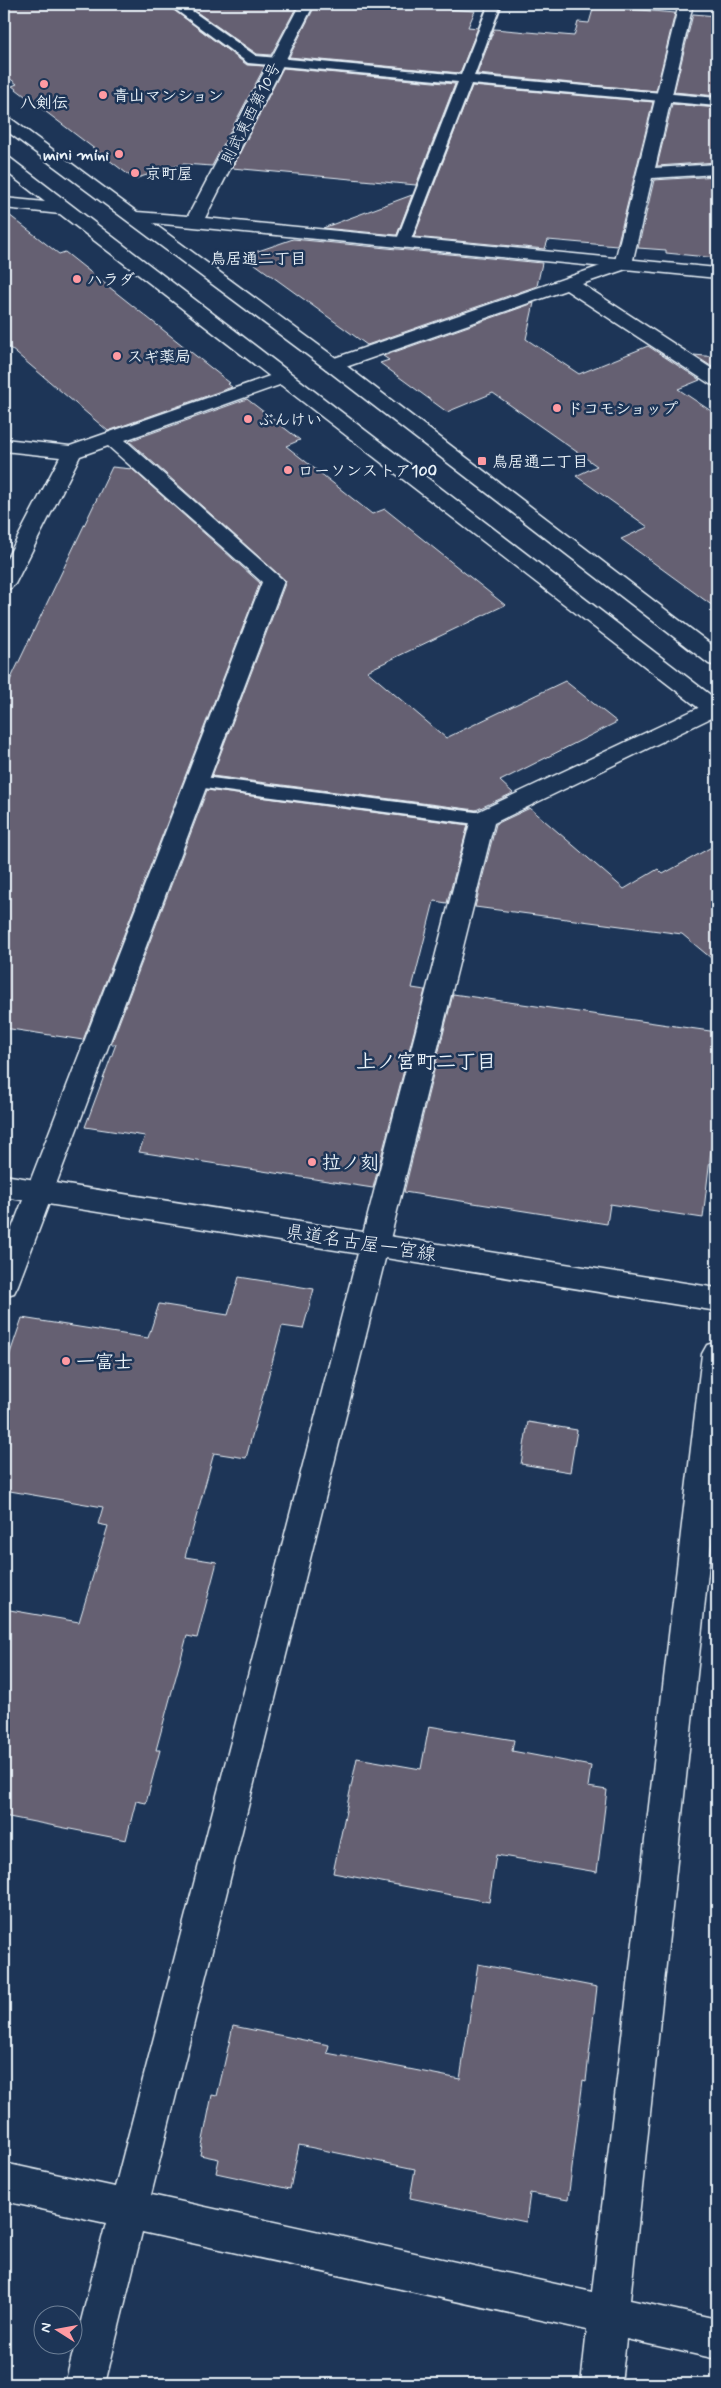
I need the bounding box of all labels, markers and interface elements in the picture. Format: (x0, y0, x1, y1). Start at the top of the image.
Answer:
street label: 則武東西第10号 (216, 59, 286, 168)
marker: 八剣伝 (38, 78, 50, 90)
place label: 青山マンション (113, 86, 224, 107)
marker: 青山マンション (97, 89, 109, 101)
place label: 八剣伝 (20, 93, 68, 114)
place label: mini mini (43, 145, 109, 166)
marker: mini mini (113, 148, 125, 160)
place label: 京町屋 (145, 164, 193, 185)
marker: 京町屋 (129, 167, 141, 179)
district label: 鳥居通二丁目 (210, 249, 306, 270)
place label: ハラダ (87, 270, 135, 291)
marker: ハラダ (71, 273, 83, 285)
place label: スギ薬局 (127, 347, 191, 368)
marker: スギ薬局 (111, 350, 123, 362)
place label: ドコモショップ (567, 399, 678, 420)
marker: ドコモショップ (551, 402, 563, 414)
place label: ぶんけい (258, 410, 322, 431)
marker: ぶんけい (242, 413, 254, 425)
place label: 鳥居通二丁目 (492, 452, 588, 473)
marker: 鳥居通二丁目 (476, 455, 488, 467)
place label: ローソンストア100 (298, 461, 437, 482)
marker: ローソンストア100 (282, 464, 294, 476)
district label: 上ノ宮町二丁目 (356, 1049, 496, 1076)
place label: 拉ノ刻 (322, 1151, 379, 1176)
marker: 拉ノ刻 (306, 1156, 318, 1168)
street label: 県道名古屋一宮線 (284, 1219, 438, 1268)
place label: 一富士 (76, 1350, 133, 1375)
marker: 一富士 (60, 1355, 72, 1367)
north arrow (32, 2306, 82, 2356)
text: N (36, 2321, 56, 2334)

